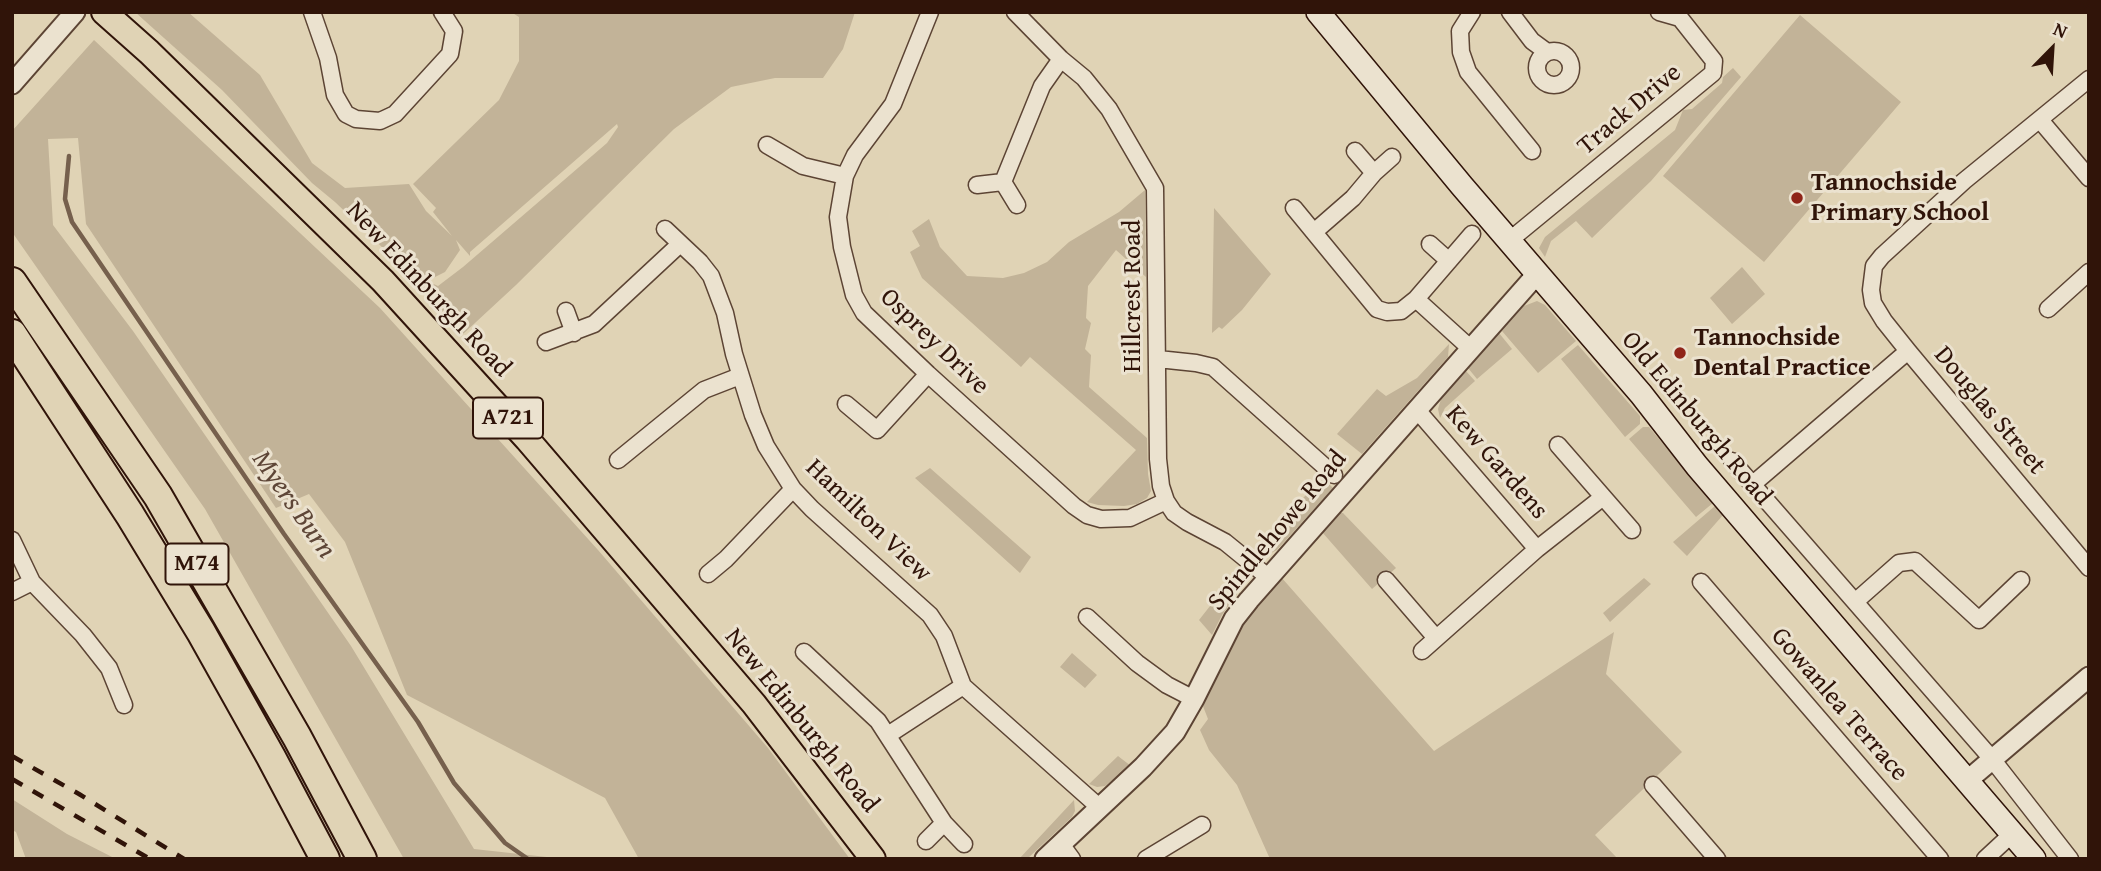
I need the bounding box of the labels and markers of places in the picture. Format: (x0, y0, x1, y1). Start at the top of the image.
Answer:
place label: Tannochside Primary School (1811, 167, 1989, 228)
marker: Tannochside Primary School (1789, 190, 1805, 206)
place label: Tannochside Dental Practice (1694, 322, 1871, 384)
marker: Tannochside Dental Practice (1672, 345, 1688, 361)

